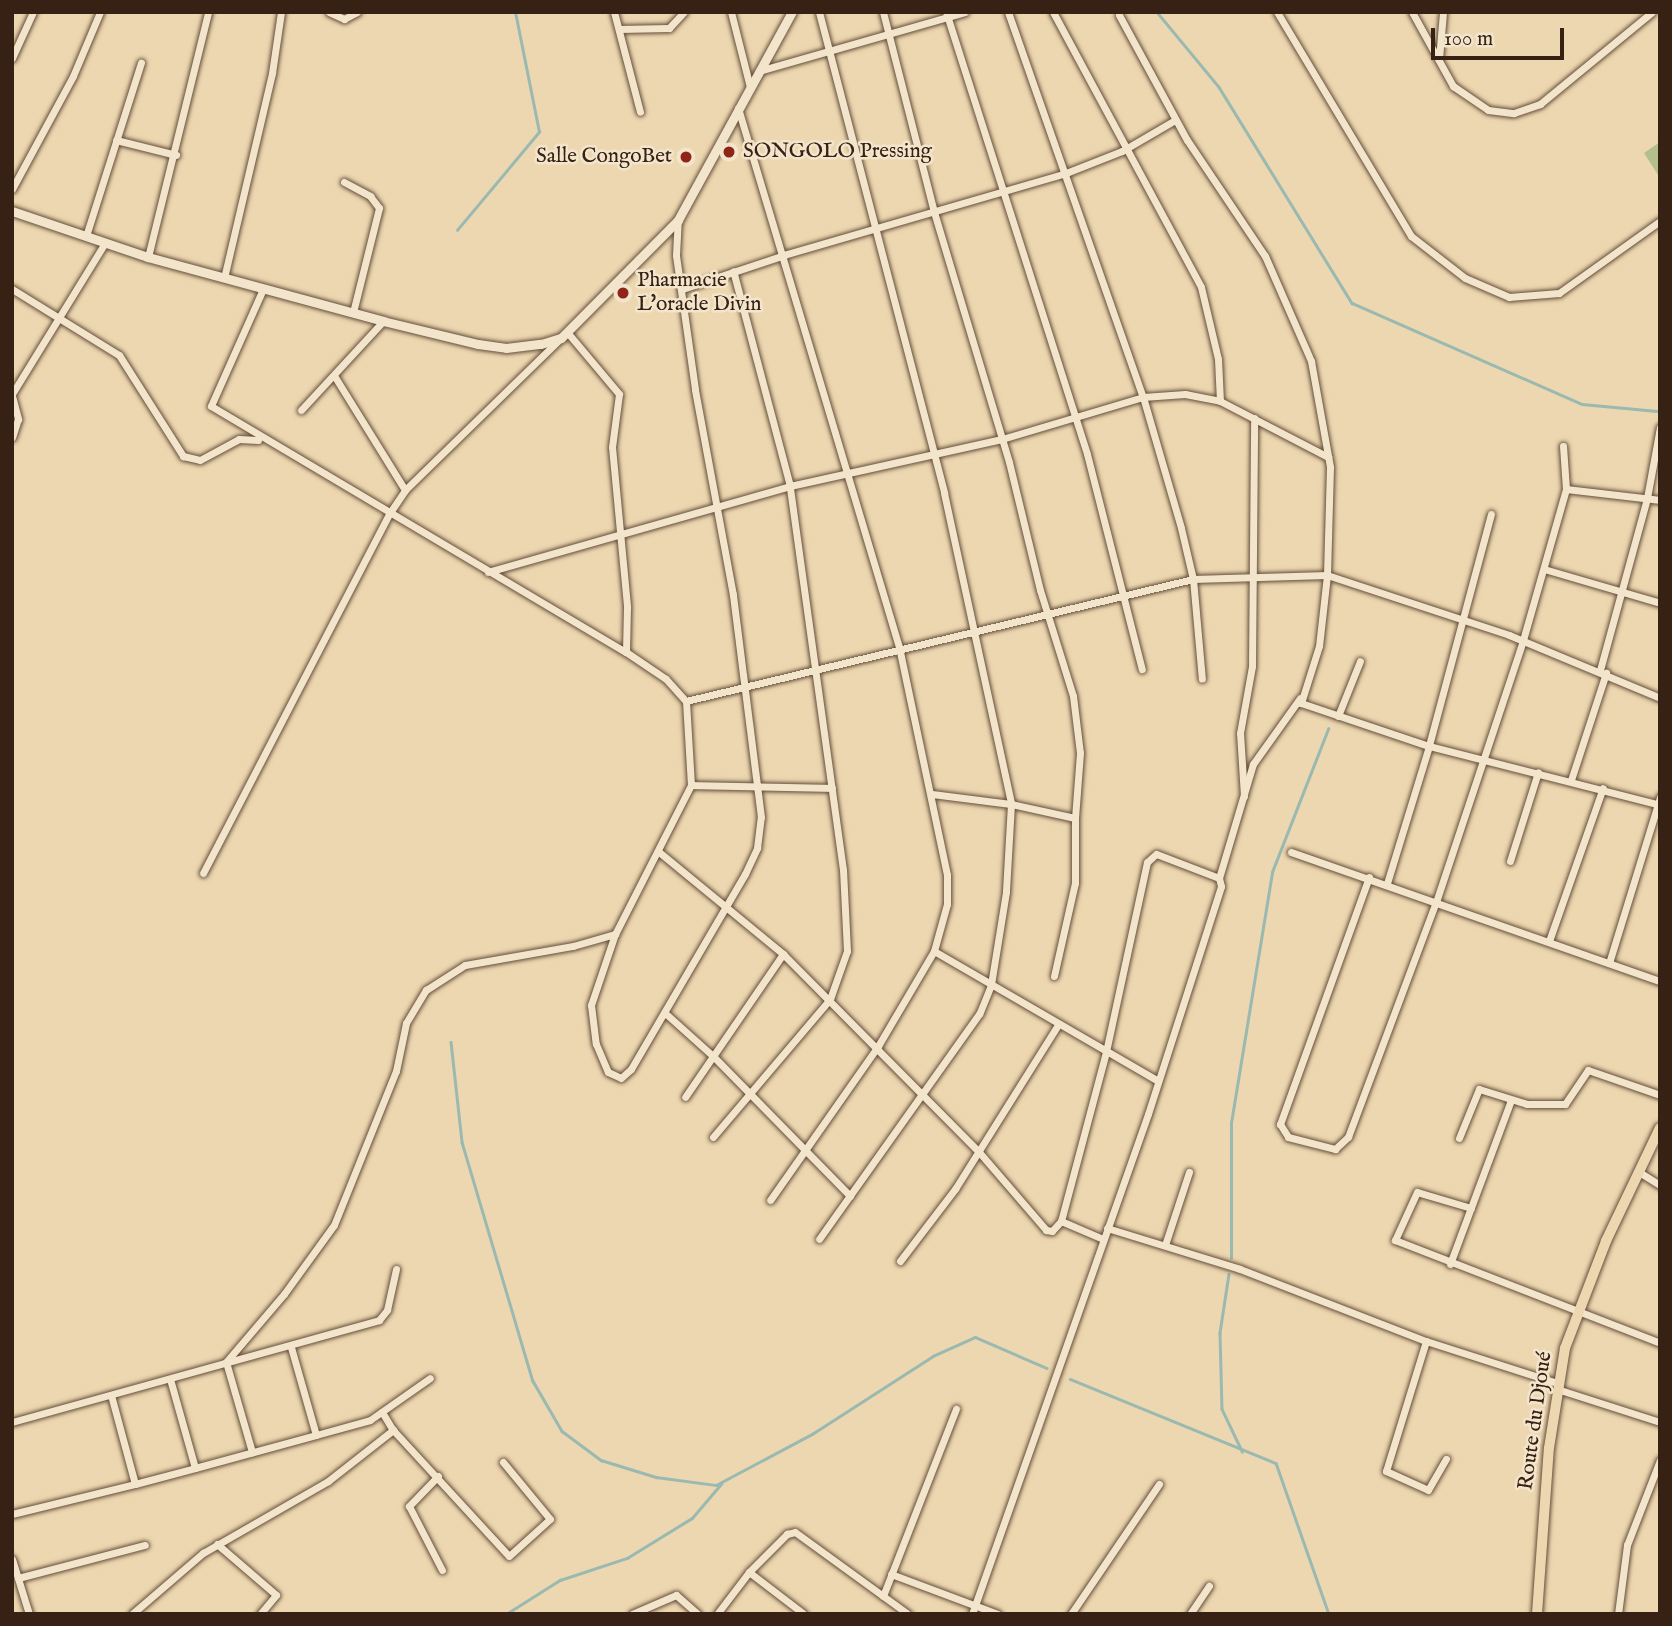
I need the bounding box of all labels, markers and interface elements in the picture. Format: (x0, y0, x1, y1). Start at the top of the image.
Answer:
scale bar (1434, 14, 1567, 58)
text: 100 m (1444, 26, 1493, 53)
place label: SONGOLO Pressing (743, 139, 932, 165)
place label: Salle CongoBet (536, 144, 672, 170)
marker: SONGOLO Pressing (721, 144, 737, 160)
marker: Salle CongoBet (678, 149, 694, 165)
place label: Pharmacie L'oracle Divin (637, 268, 761, 318)
marker: Pharmacie L'oracle Divin (615, 285, 631, 301)
street label: Route du Djoué (1514, 1350, 1558, 1492)

